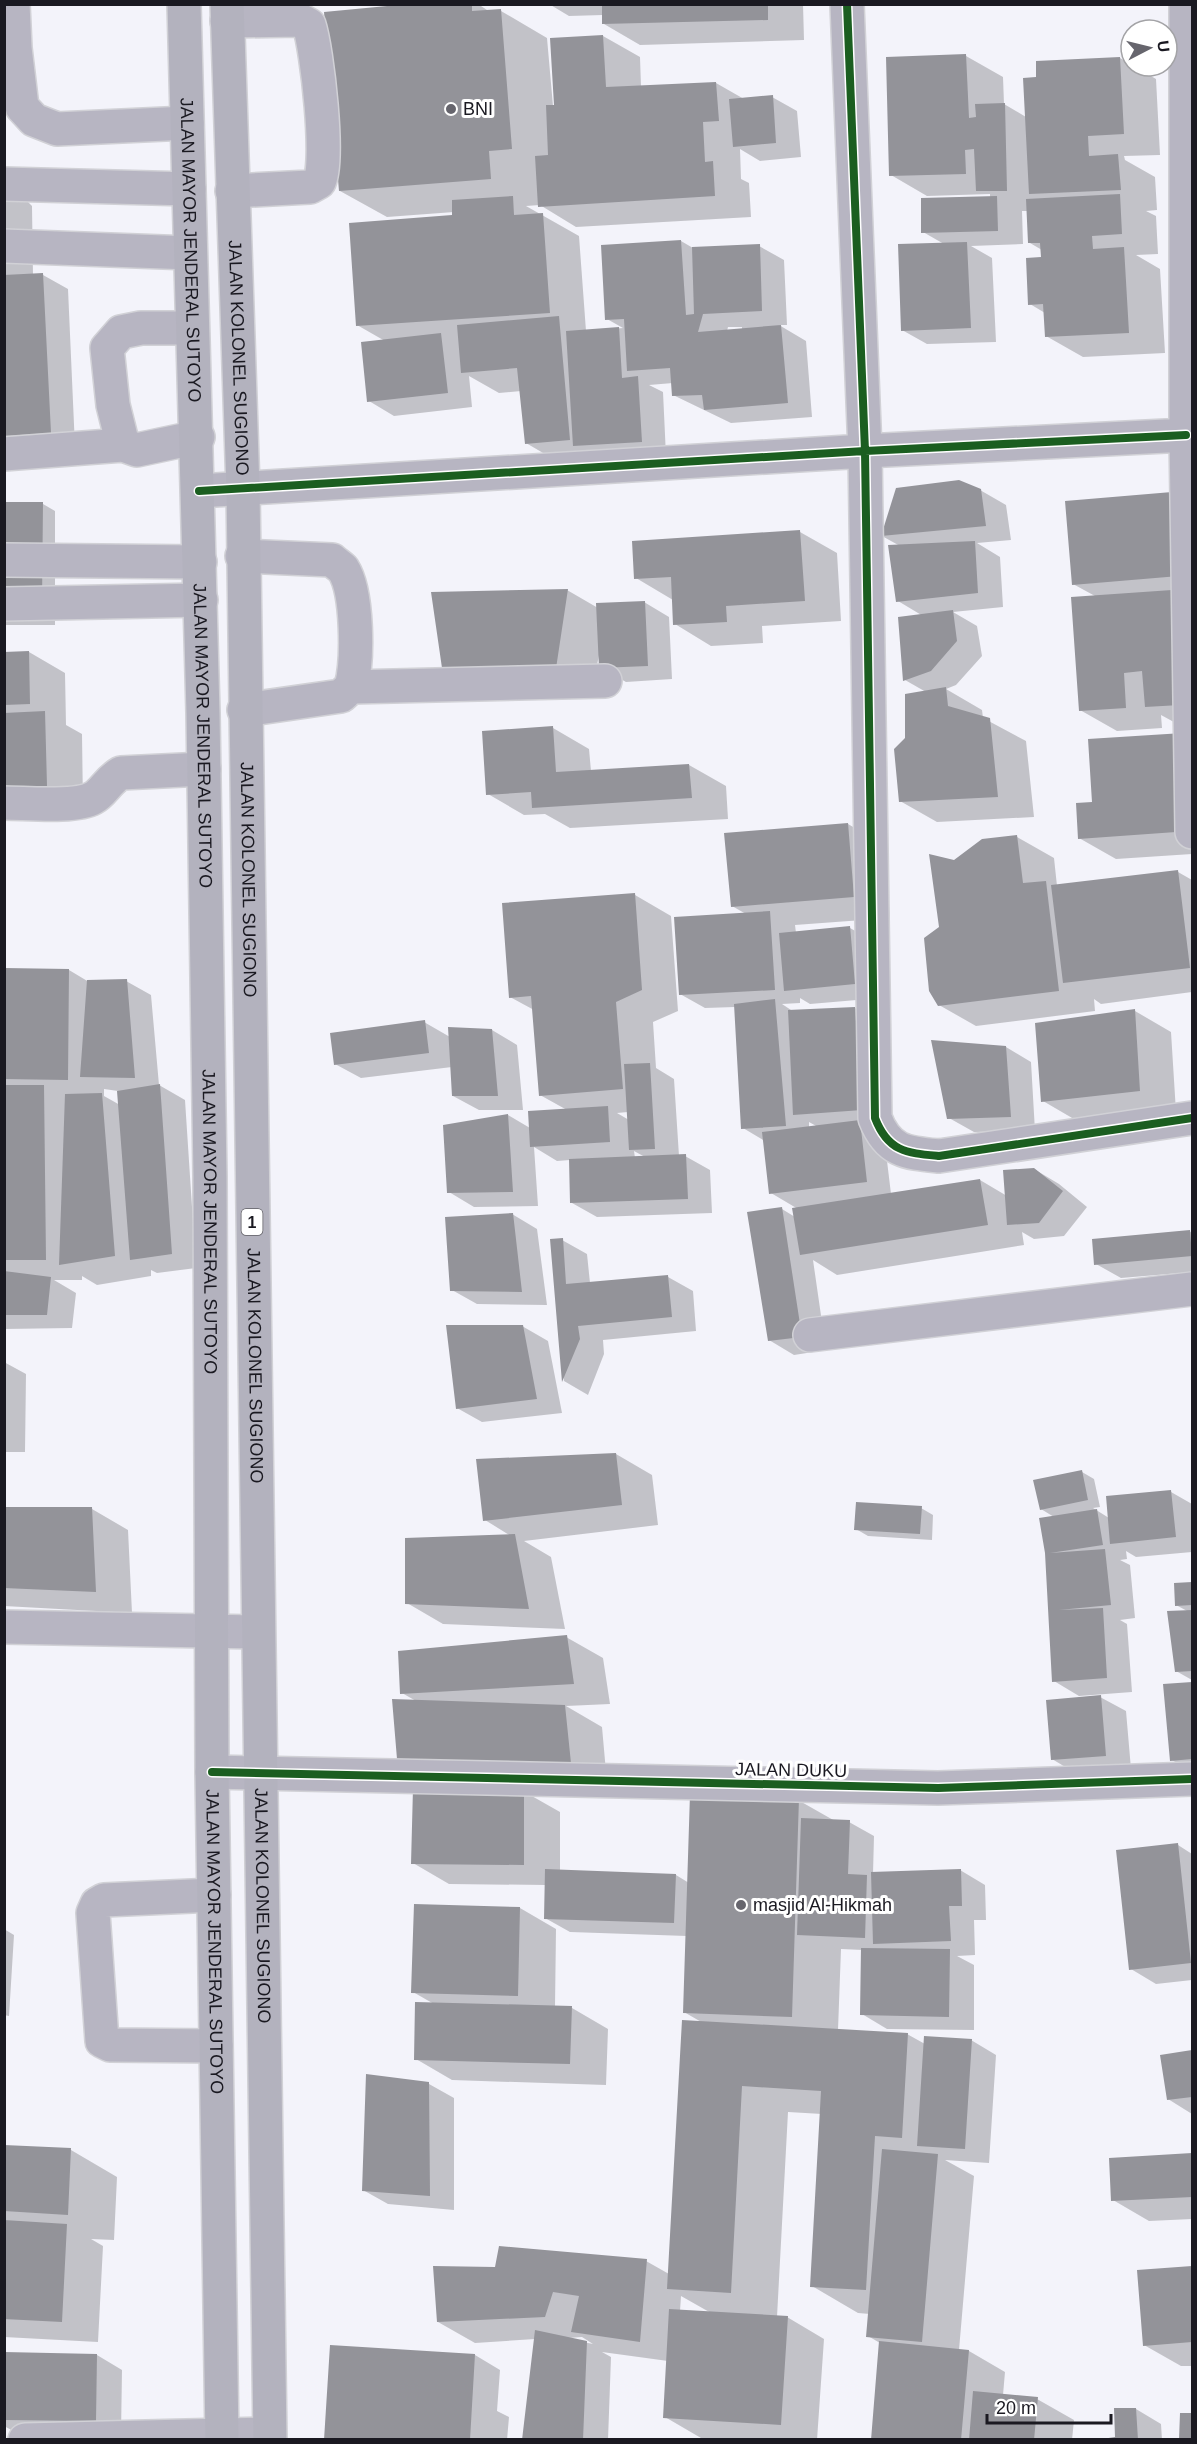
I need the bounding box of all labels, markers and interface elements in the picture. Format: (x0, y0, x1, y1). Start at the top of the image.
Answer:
north arrow (1119, 18, 1179, 78)
text: U (1154, 39, 1173, 53)
street label: JALAN MAYOR JENDERAL SUTOYO (177, 97, 205, 403)
place label: BNI (463, 99, 493, 119)
marker: BNI (444, 102, 458, 116)
street label: JALAN KOLONEL SUGIONO (225, 240, 253, 476)
street label: JALAN MAYOR JENDERAL SUTOYO (190, 583, 216, 888)
street label: JALAN KOLONEL SUGIONO (237, 762, 260, 998)
street label: JALAN MAYOR JENDERAL SUTOYO (198, 1069, 221, 1374)
road number: 1 (242, 1209, 262, 1235)
street label: JALAN KOLONEL SUGIONO (244, 1248, 267, 1484)
street label: JALAN DUKU (735, 1759, 847, 1781)
street label: JALAN KOLONEL SUGIONO (251, 1788, 274, 2024)
street label: JALAN MAYOR JENDERAL SUTOYO (202, 1789, 227, 2094)
place label: masjid Al-Hikmah (753, 1895, 892, 1915)
marker: masjid Al-Hikmah (734, 1898, 748, 1912)
scale bar (987, 2387, 1112, 2425)
text: 20 m (996, 2398, 1036, 2418)

